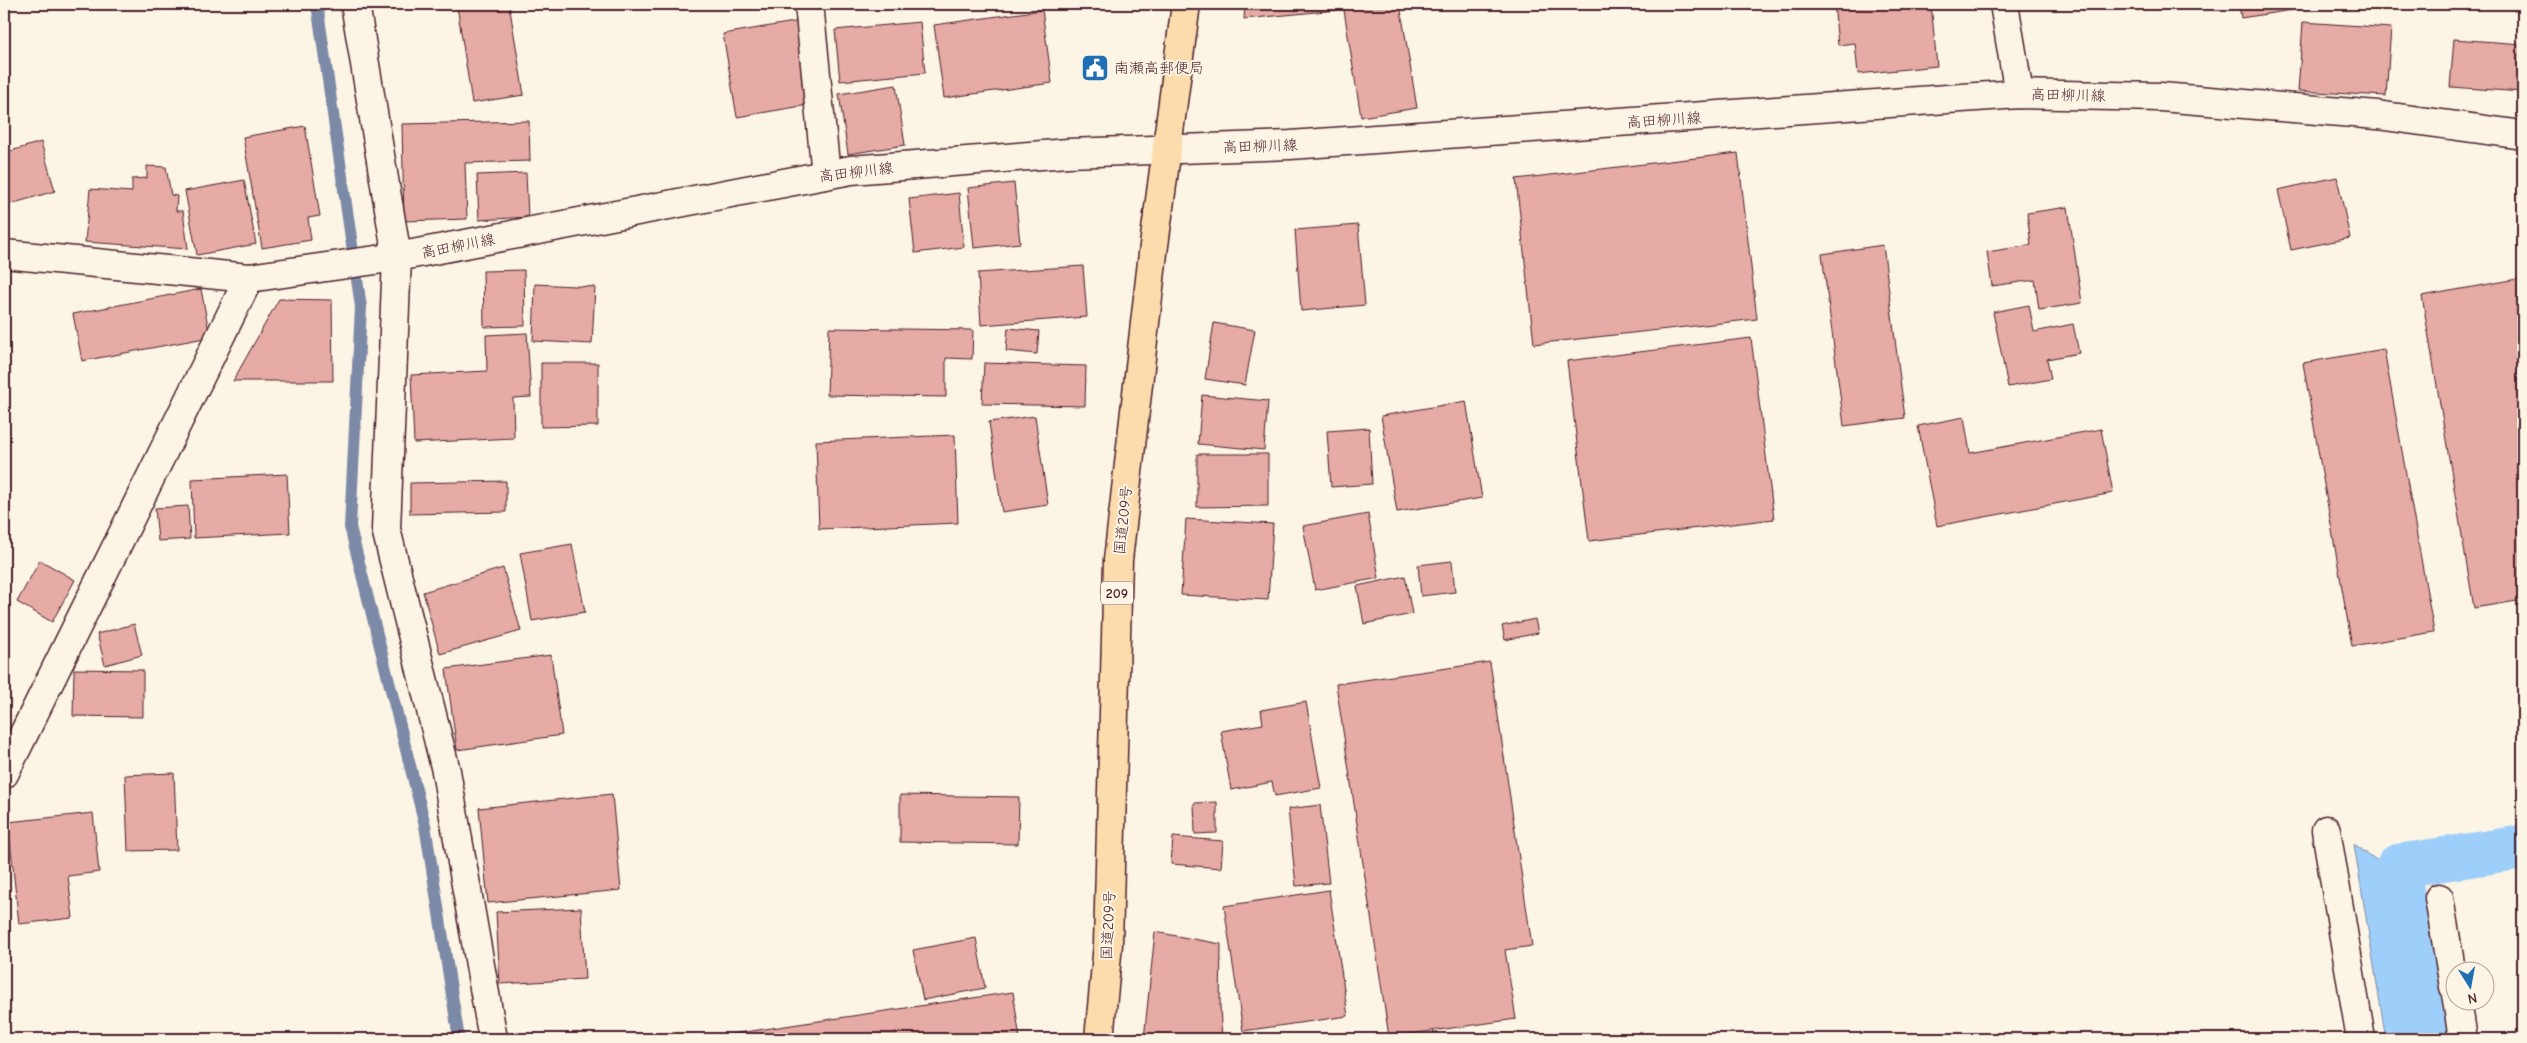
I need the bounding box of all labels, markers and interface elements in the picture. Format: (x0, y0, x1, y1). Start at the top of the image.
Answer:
public building icon: 南瀬高郵便局 (1080, 53, 1110, 83)
place label: 南瀬高郵便局 (1114, 59, 1204, 77)
street label: 高田柳川線 (2030, 85, 2106, 105)
street label: 高田柳川線 (1626, 108, 1702, 132)
street label: 高田柳川線 (1222, 136, 1298, 156)
street label: 高田柳川線 (818, 158, 894, 186)
street label: 高田柳川線 (419, 230, 497, 262)
street label: 国道209号 (1110, 484, 1136, 556)
road number: 209 (1101, 582, 1133, 604)
street label: 国道209号 (1097, 890, 1119, 960)
north arrow (2444, 960, 2494, 1010)
text: N (2466, 989, 2478, 1007)

